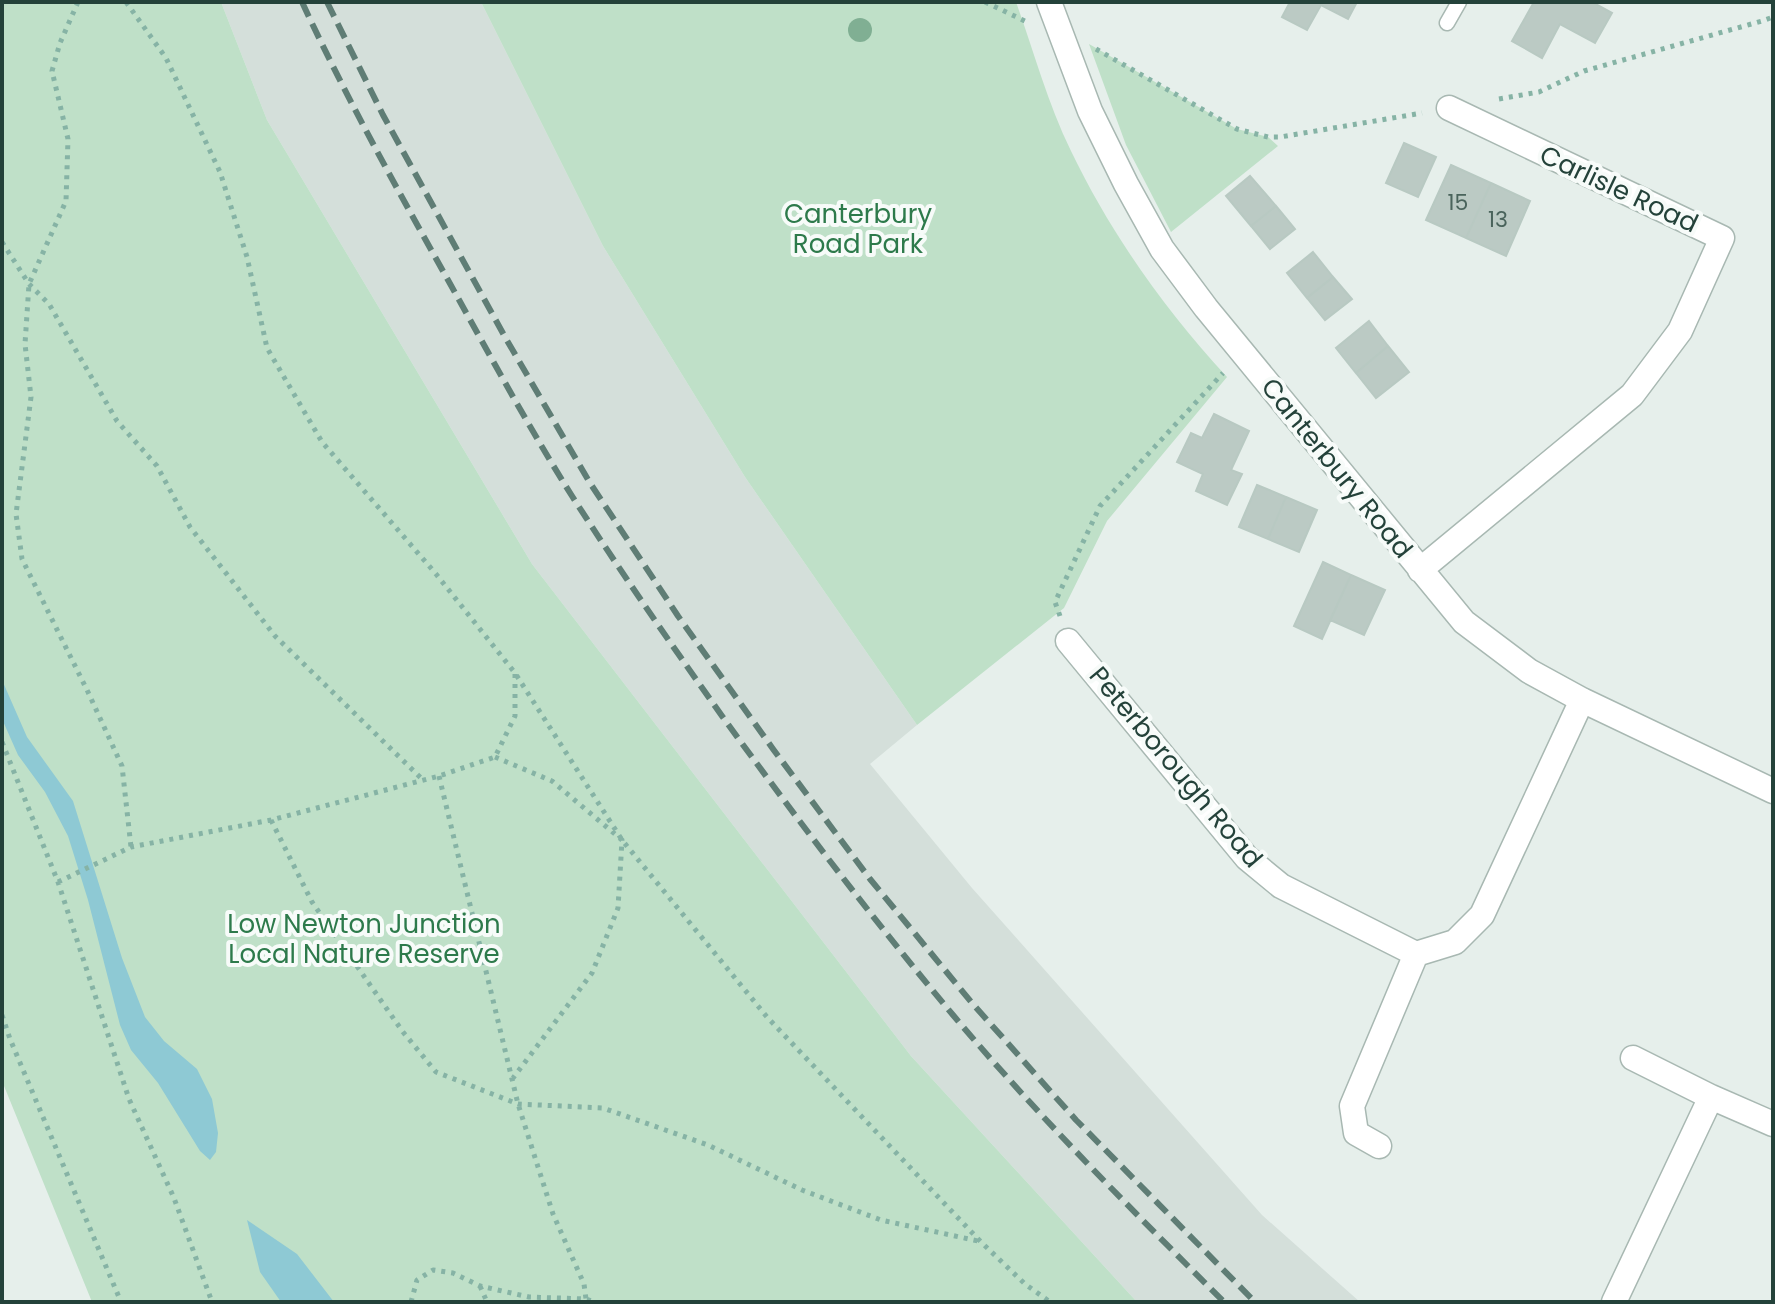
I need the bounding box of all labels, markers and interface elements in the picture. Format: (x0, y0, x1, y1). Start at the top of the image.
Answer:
street label: Carlisle Road (1534, 137, 1704, 241)
house number: 15 (1448, 187, 1468, 218)
park label: Canterbury Road Park (784, 196, 932, 262)
house number: 13 (1488, 204, 1508, 235)
street label: Canterbury Road (1253, 370, 1421, 566)
street label: Peterborough Road (1081, 659, 1271, 875)
park label: Low Newton Junction Local Nature Reserve (227, 906, 501, 972)

